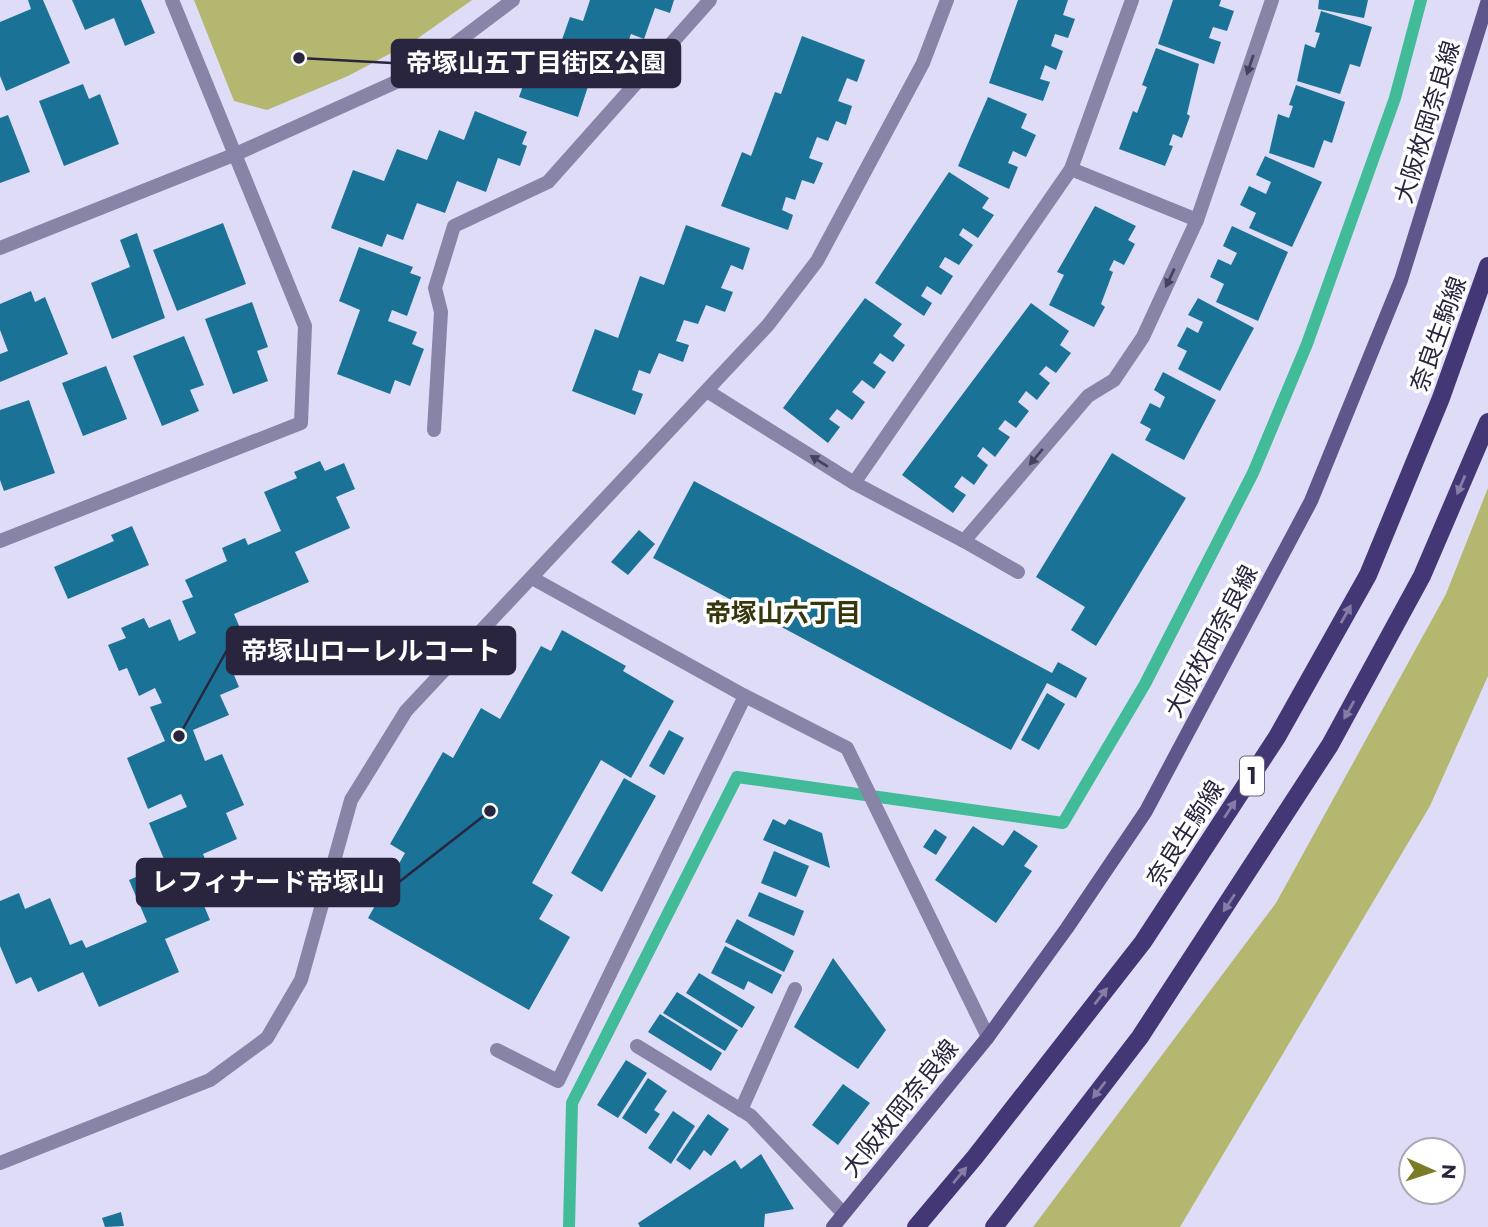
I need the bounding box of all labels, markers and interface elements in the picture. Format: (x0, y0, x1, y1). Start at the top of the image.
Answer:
street label: 大阪枚岡奈良線 (1389, 37, 1465, 207)
callout: 帝塚山五丁目街区公園 (392, 40, 680, 87)
text: 帝塚山五丁目街区公園 (406, 47, 666, 79)
one-way arrow (1244, 54, 1255, 75)
one-way arrow (1165, 267, 1176, 288)
street label: 奈良生駒線 (1404, 273, 1472, 395)
one-way arrow (1029, 448, 1044, 465)
one-way arrow (810, 455, 829, 468)
one-way arrow (1455, 475, 1467, 495)
street label: 大阪枚岡奈良線 (1159, 560, 1263, 722)
district label: 帝塚山六丁目 (705, 597, 861, 629)
one-way arrow (1340, 604, 1352, 623)
callout: 帝塚山ローレルコート (227, 627, 515, 674)
text: 帝塚山ローレルコート (241, 635, 501, 667)
one-way arrow (1343, 700, 1355, 720)
road number: 1 (1240, 756, 1264, 796)
street label: 奈良生駒線 (1140, 775, 1230, 891)
one-way arrow (1223, 799, 1236, 819)
callout: レフィナード帝塚山 (137, 859, 399, 906)
text: レフィナード帝塚山 (151, 866, 385, 898)
one-way arrow (1222, 893, 1235, 913)
one-way arrow (1093, 988, 1108, 1006)
street label: 大阪枚岡奈良線 (836, 1034, 964, 1182)
one-way arrow (1092, 1081, 1107, 1099)
north arrow (1397, 1136, 1467, 1206)
text: N (1437, 1164, 1460, 1180)
one-way arrow (952, 1166, 968, 1184)

